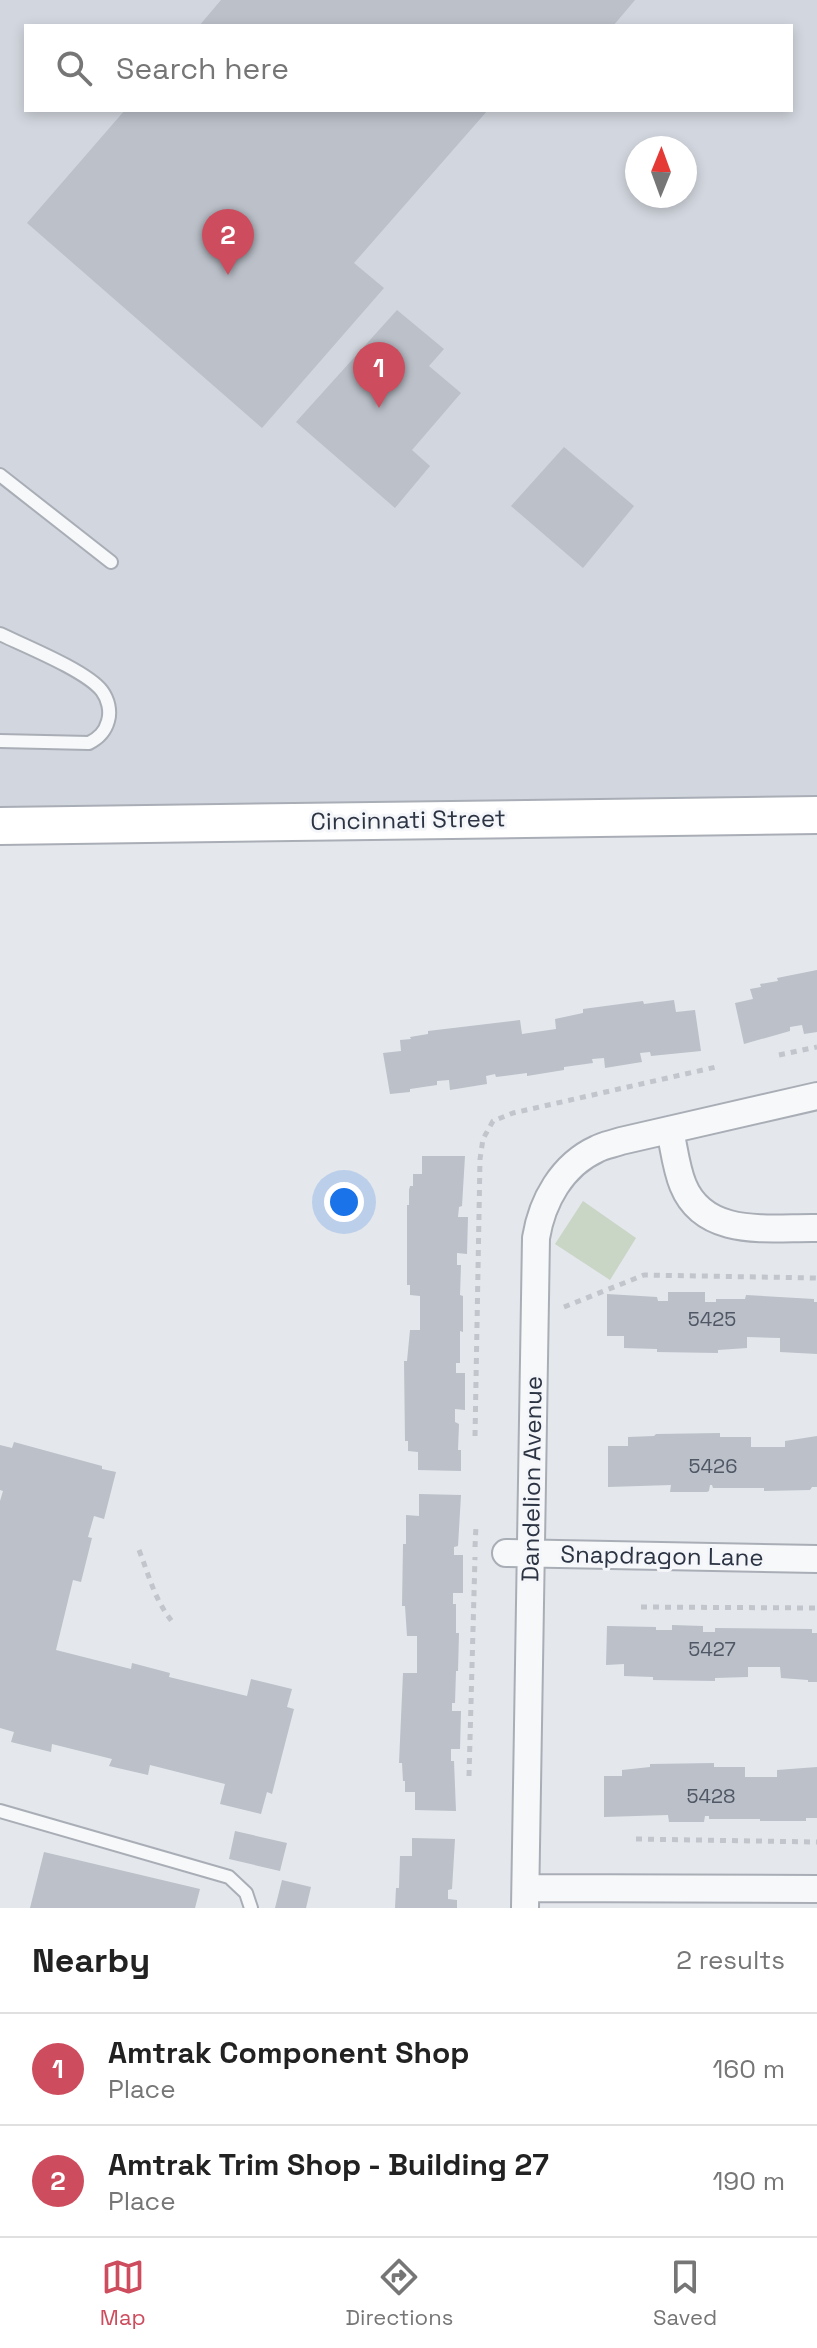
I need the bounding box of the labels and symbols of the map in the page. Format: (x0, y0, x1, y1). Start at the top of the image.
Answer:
north arrow (625, 136, 697, 208)
pin: 2 (202, 209, 254, 275)
pin: 1 (353, 342, 405, 408)
street label: Cincinnati Street (310, 802, 506, 837)
your location (324, 1182, 364, 1222)
house number: 5425 (688, 1306, 736, 1332)
street label: Dandelion Avenue (514, 1376, 549, 1582)
house number: 5426 (689, 1453, 737, 1479)
street label: Snapdragon Lane (560, 1538, 764, 1573)
house number: 5427 (688, 1636, 736, 1662)
house number: 5428 (687, 1783, 736, 1809)

